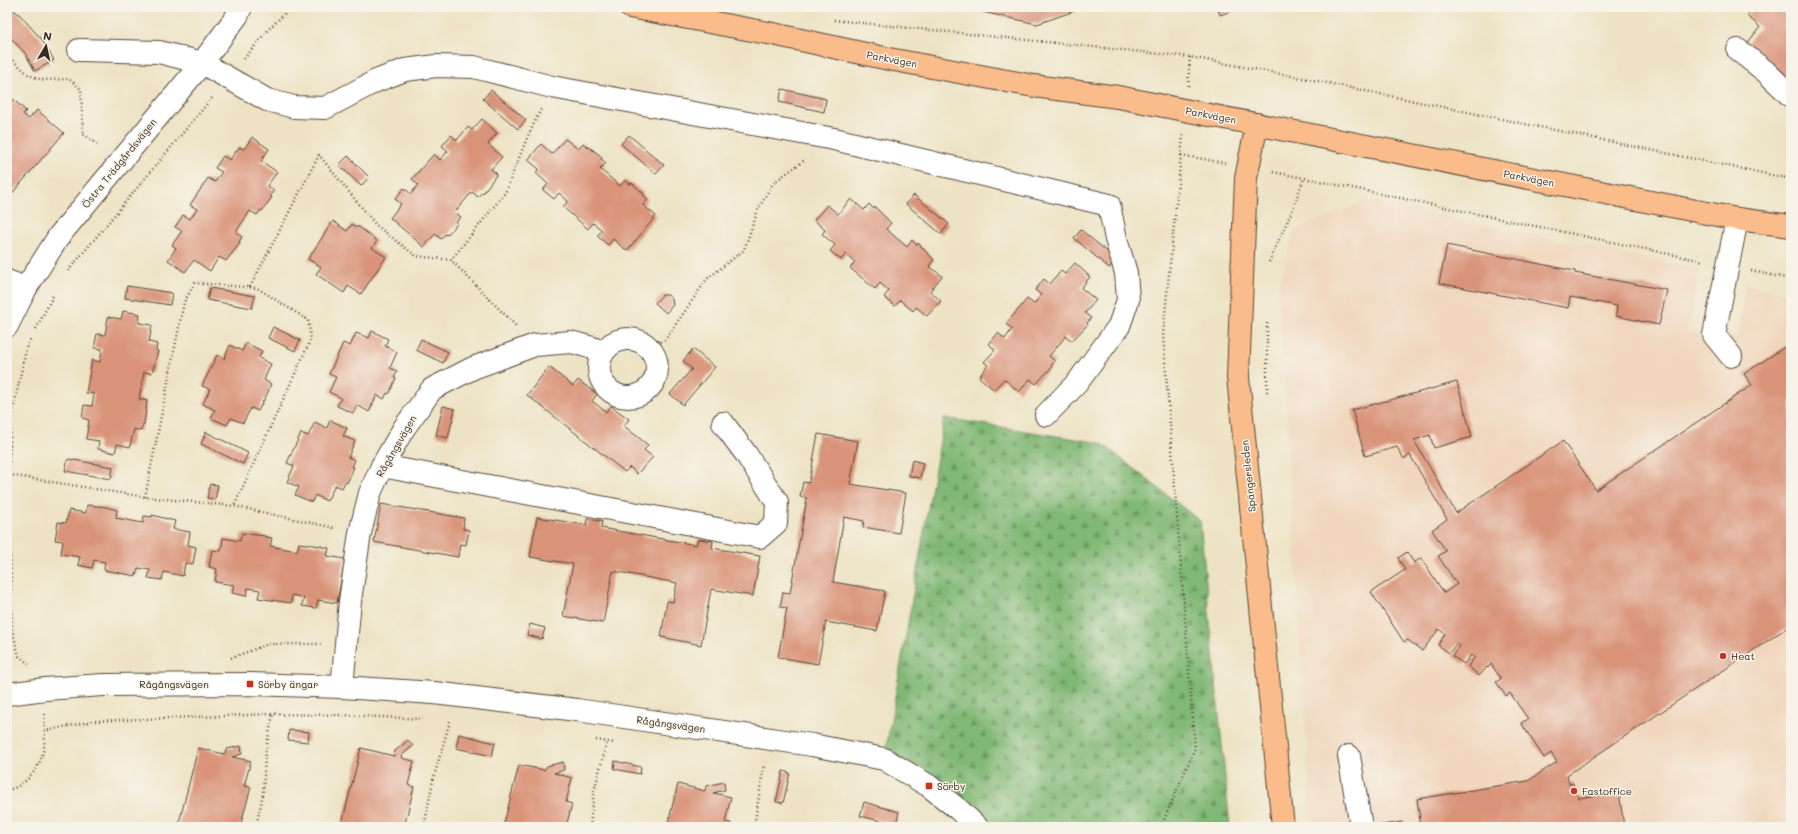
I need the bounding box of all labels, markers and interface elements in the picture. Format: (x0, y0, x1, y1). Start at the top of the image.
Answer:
north arrow (26, 26, 66, 66)
text: N (42, 28, 53, 44)
street label: Parkvägen (865, 47, 919, 71)
street label: Parkvägen (1184, 103, 1238, 127)
street label: Östra Trädgårdsvägen (78, 115, 160, 211)
street label: Parkvägen (1502, 166, 1556, 190)
street label: Rågångsvägen (373, 412, 419, 480)
street label: Spängersleden (1237, 439, 1259, 513)
place label: Heat (1731, 649, 1755, 663)
marker: Heat (1718, 651, 1728, 661)
street label: Rågångsvägen (139, 677, 209, 691)
place label: Sörby ängar (258, 677, 318, 691)
marker: Sörby ängar (245, 679, 255, 689)
street label: Rågångsvägen (636, 712, 706, 736)
place label: Sörby (937, 779, 965, 793)
marker: Sörby (924, 781, 934, 791)
place label: Fastoffice (1582, 784, 1632, 798)
marker: Fastoffice (1569, 786, 1579, 796)

